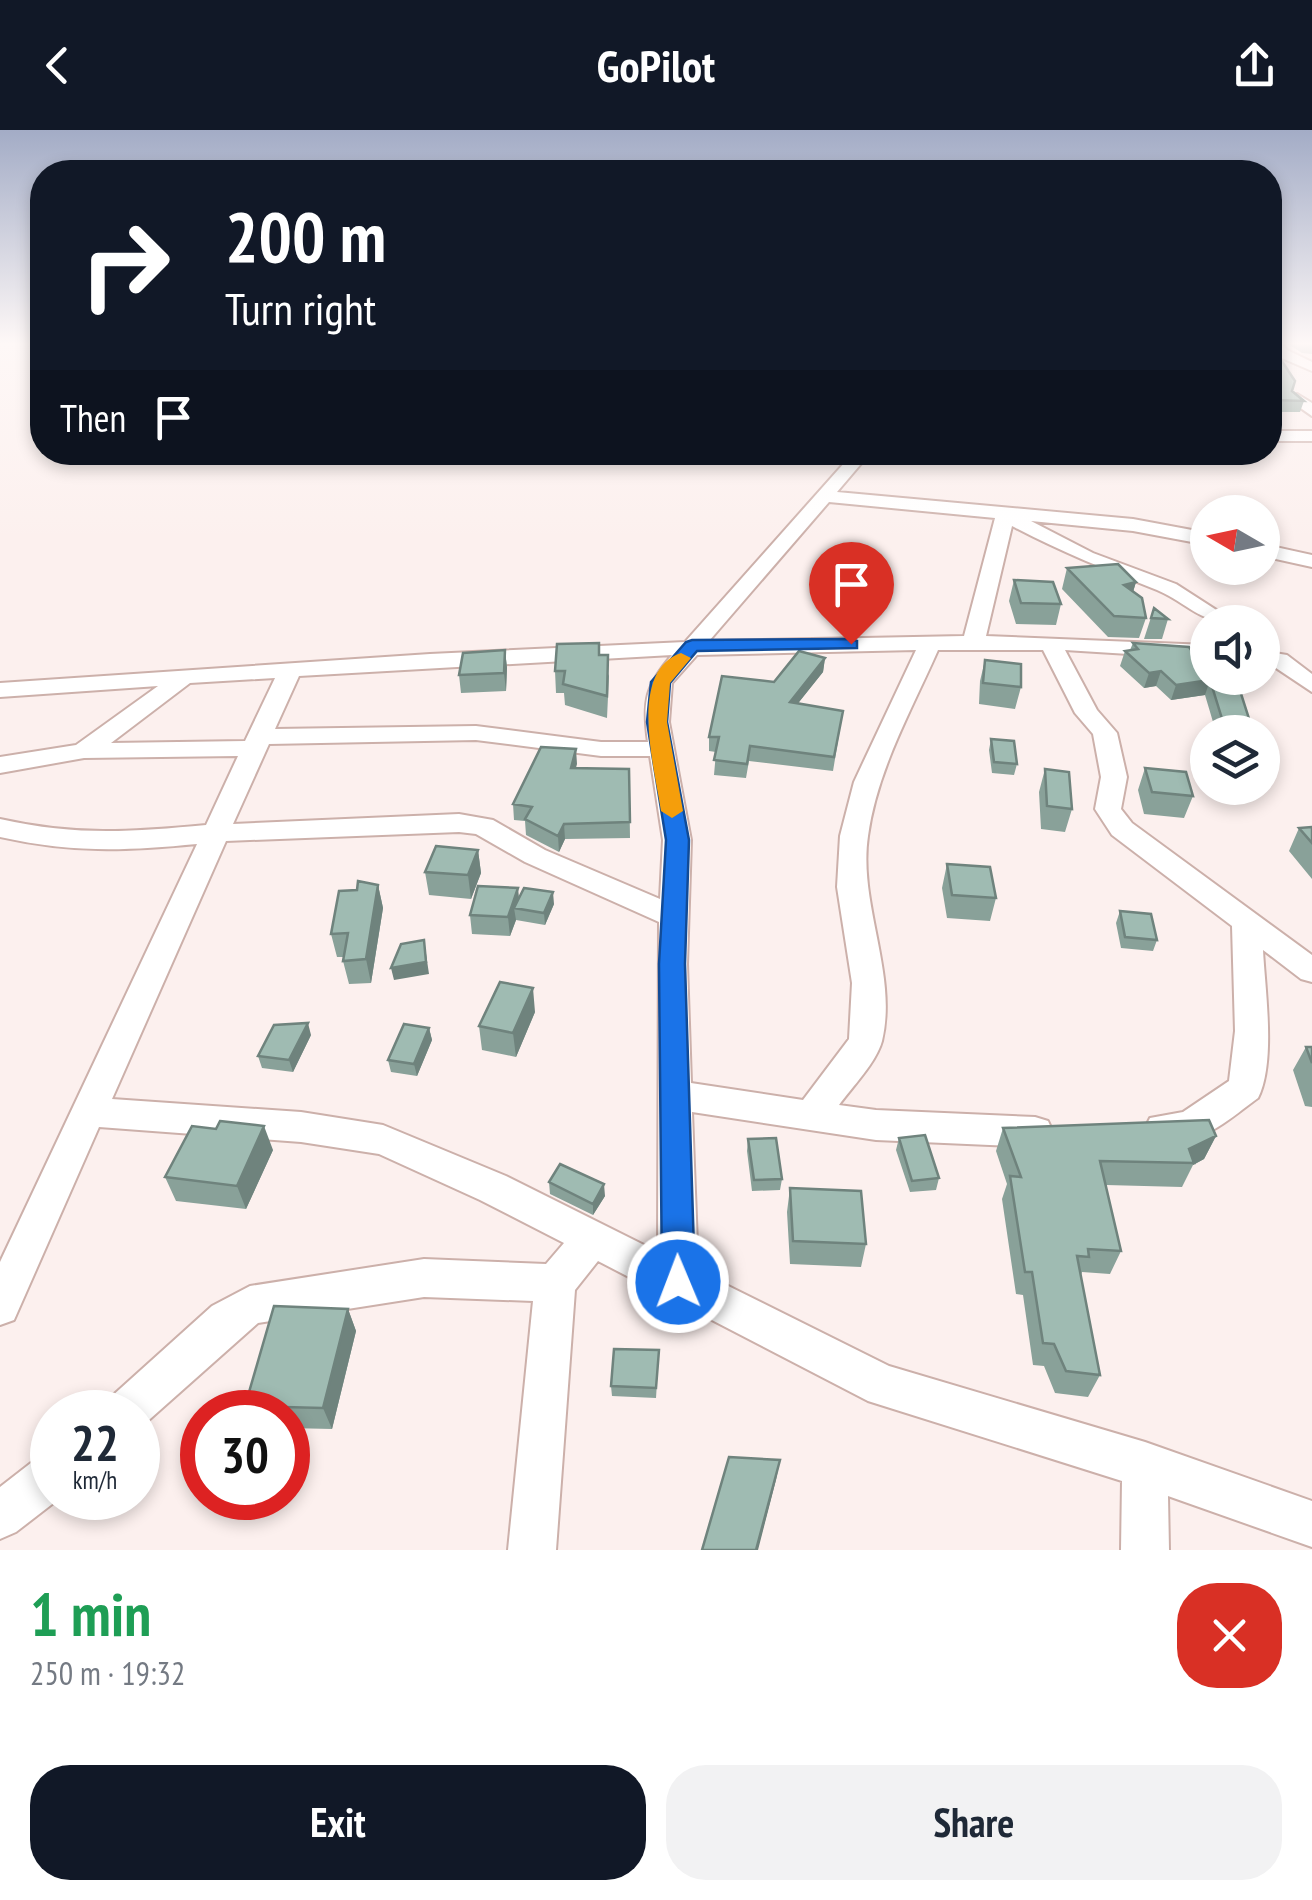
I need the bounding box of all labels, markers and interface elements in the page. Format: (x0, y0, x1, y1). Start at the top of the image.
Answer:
text: GoPilot (597, 36, 715, 94)
icon: back (30, 38, 85, 93)
icon: share (1227, 38, 1282, 93)
text: 200 m (225, 191, 386, 281)
icon: right (60, 200, 190, 330)
text: Turn right (225, 279, 376, 337)
icon: arrive (146, 390, 201, 445)
text: Then (60, 393, 126, 442)
north arrow (1190, 495, 1280, 585)
map controls (1190, 495, 1280, 805)
pin (809, 542, 894, 645)
icon: arrive (824, 557, 879, 612)
button: sound (1190, 605, 1280, 695)
button: layers (1190, 715, 1280, 805)
position arrow (626, 1230, 730, 1334)
speed limit sign: 30 (180, 1390, 310, 1520)
text: 22 (71, 1410, 119, 1475)
text: km/h (73, 1464, 117, 1496)
text: 1 min (30, 1575, 151, 1653)
button: close (1177, 1583, 1282, 1688)
text: 250 m · 19:32 (30, 1652, 185, 1694)
button: Exit (30, 1765, 646, 1880)
button: Share (666, 1765, 1282, 1880)

